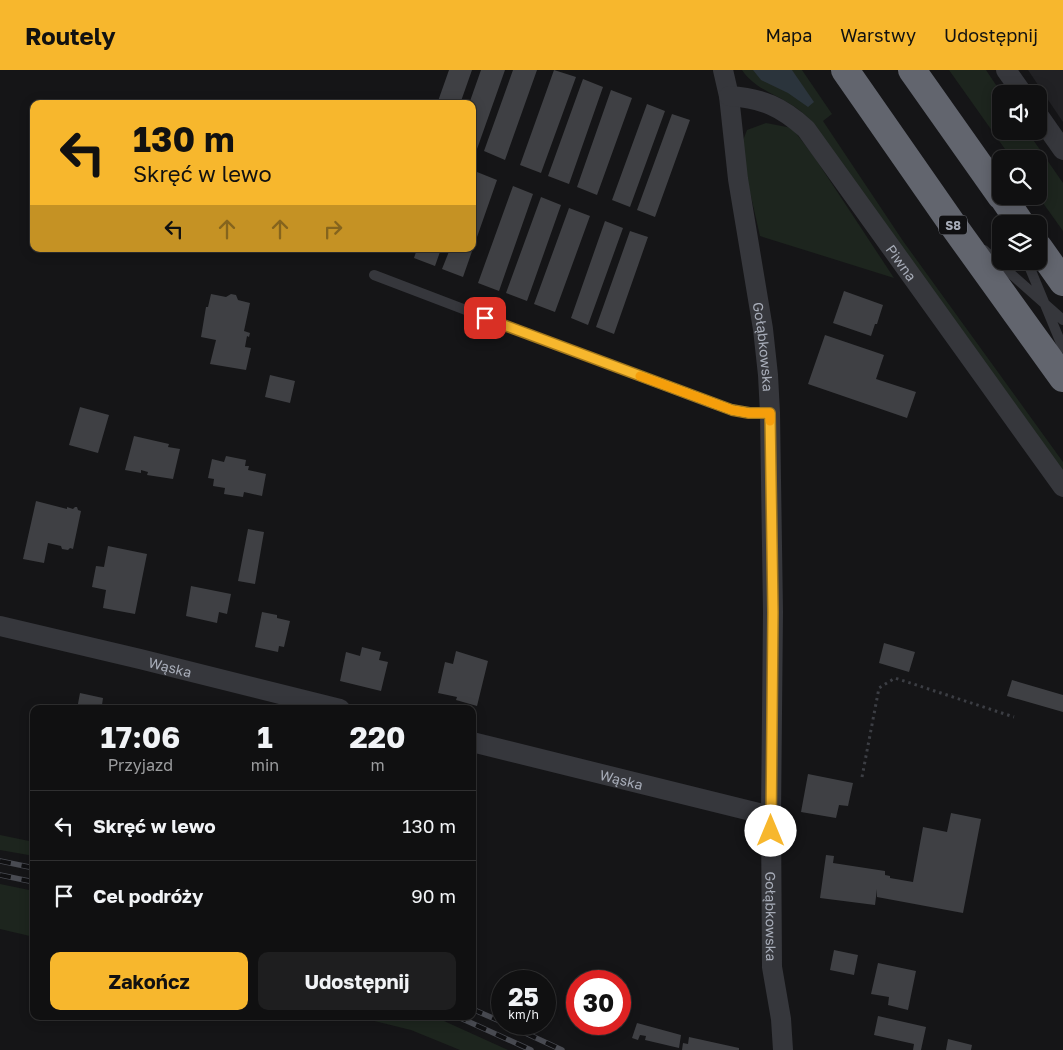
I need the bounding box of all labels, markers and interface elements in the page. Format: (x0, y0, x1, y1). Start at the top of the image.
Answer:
text: Routely (25, 21, 116, 50)
text: Mapa (765, 24, 812, 46)
text: Warstwy (840, 24, 916, 46)
text: Udostępnij (944, 24, 1038, 46)
map controls (992, 85, 1047, 270)
button: sound (992, 85, 1047, 140)
text: 130 m (133, 118, 235, 160)
icon: left (50, 120, 115, 185)
button: search (992, 150, 1047, 205)
text: Skręć w lewo (133, 160, 272, 187)
icon: left (160, 215, 188, 243)
icon: ahead (213, 215, 241, 243)
icon: ahead (266, 215, 294, 243)
icon: right (319, 215, 347, 243)
button: layers (992, 215, 1047, 270)
road number: S8 (939, 216, 967, 234)
street label: Piwna (883, 241, 921, 284)
pin (464, 297, 506, 339)
street label: Gołąbkowska (750, 301, 777, 392)
icon: arrive (471, 304, 499, 332)
street label: Wąska (147, 653, 194, 680)
text: 17:06 (100, 719, 180, 755)
text: 1 (257, 719, 273, 755)
text: 220 (349, 719, 406, 755)
text: Przyjazd (108, 755, 173, 775)
text: min (251, 755, 279, 775)
text: m (370, 755, 385, 775)
street label: Wąska (598, 765, 645, 793)
position arrow (744, 804, 796, 856)
icon: left (50, 812, 78, 840)
text: Skręć w lewo (93, 814, 216, 837)
text: 130 m (402, 814, 456, 837)
street label: Gołąbkowska (763, 871, 780, 962)
icon: arrive (50, 882, 78, 910)
text: Cel podróży (93, 884, 203, 907)
text: 90 m (411, 884, 456, 907)
button: Zakończ (50, 952, 248, 1010)
button: Udostępnij (258, 952, 456, 1010)
speed limit sign: 30 (566, 970, 631, 1035)
text: 25 (508, 981, 539, 1012)
text: km/h (508, 1007, 539, 1022)

